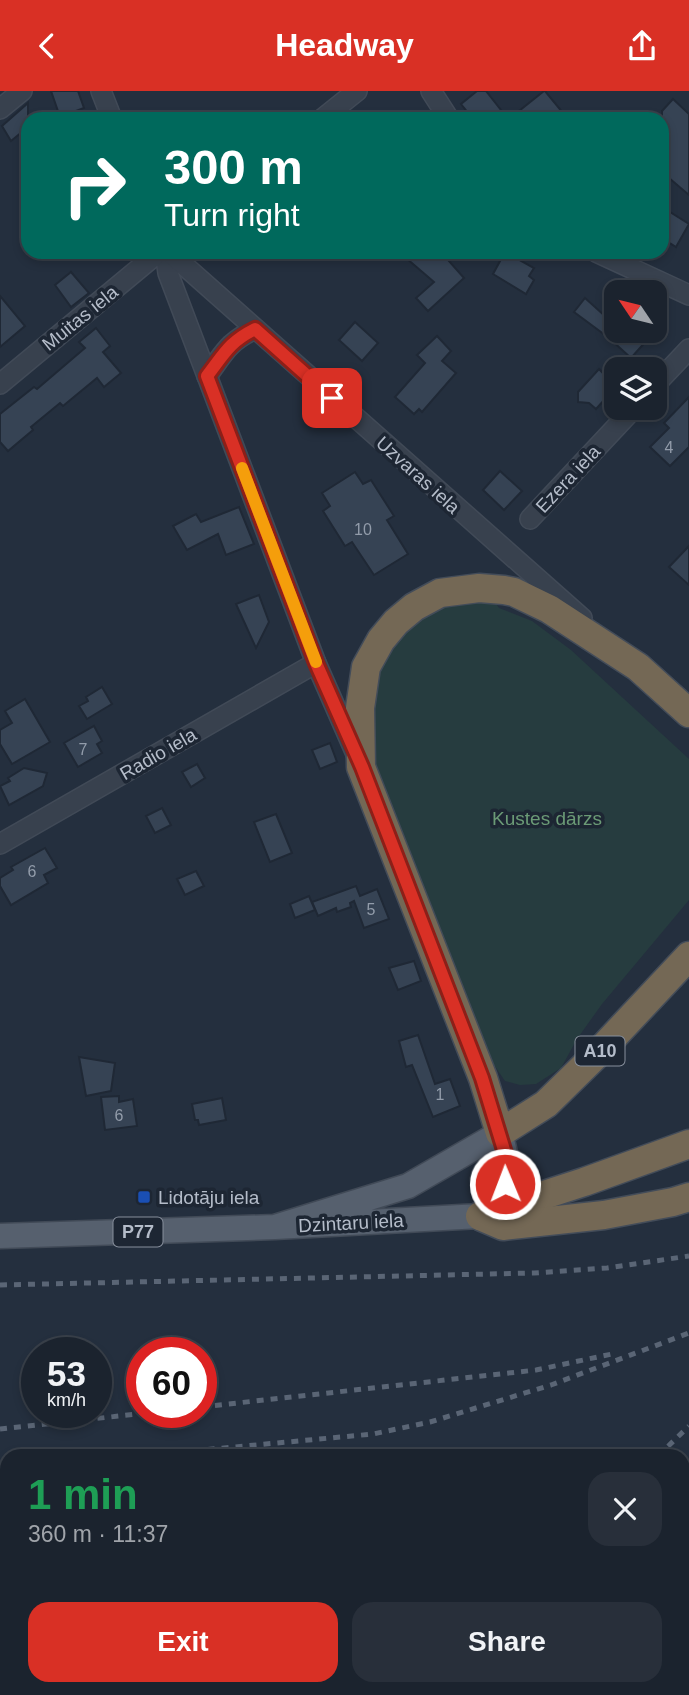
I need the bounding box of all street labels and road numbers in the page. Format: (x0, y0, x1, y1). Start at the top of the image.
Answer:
street label: Muitas iela (38, 281, 122, 355)
street label: Uzvaras iela (372, 432, 464, 518)
street label: Ezera iela (532, 441, 605, 517)
street label: Radio iela (116, 724, 200, 784)
road number: A10 (576, 1036, 624, 1065)
street label: Dzintaru iela (298, 1210, 405, 1236)
road number: P77 (114, 1217, 162, 1247)

